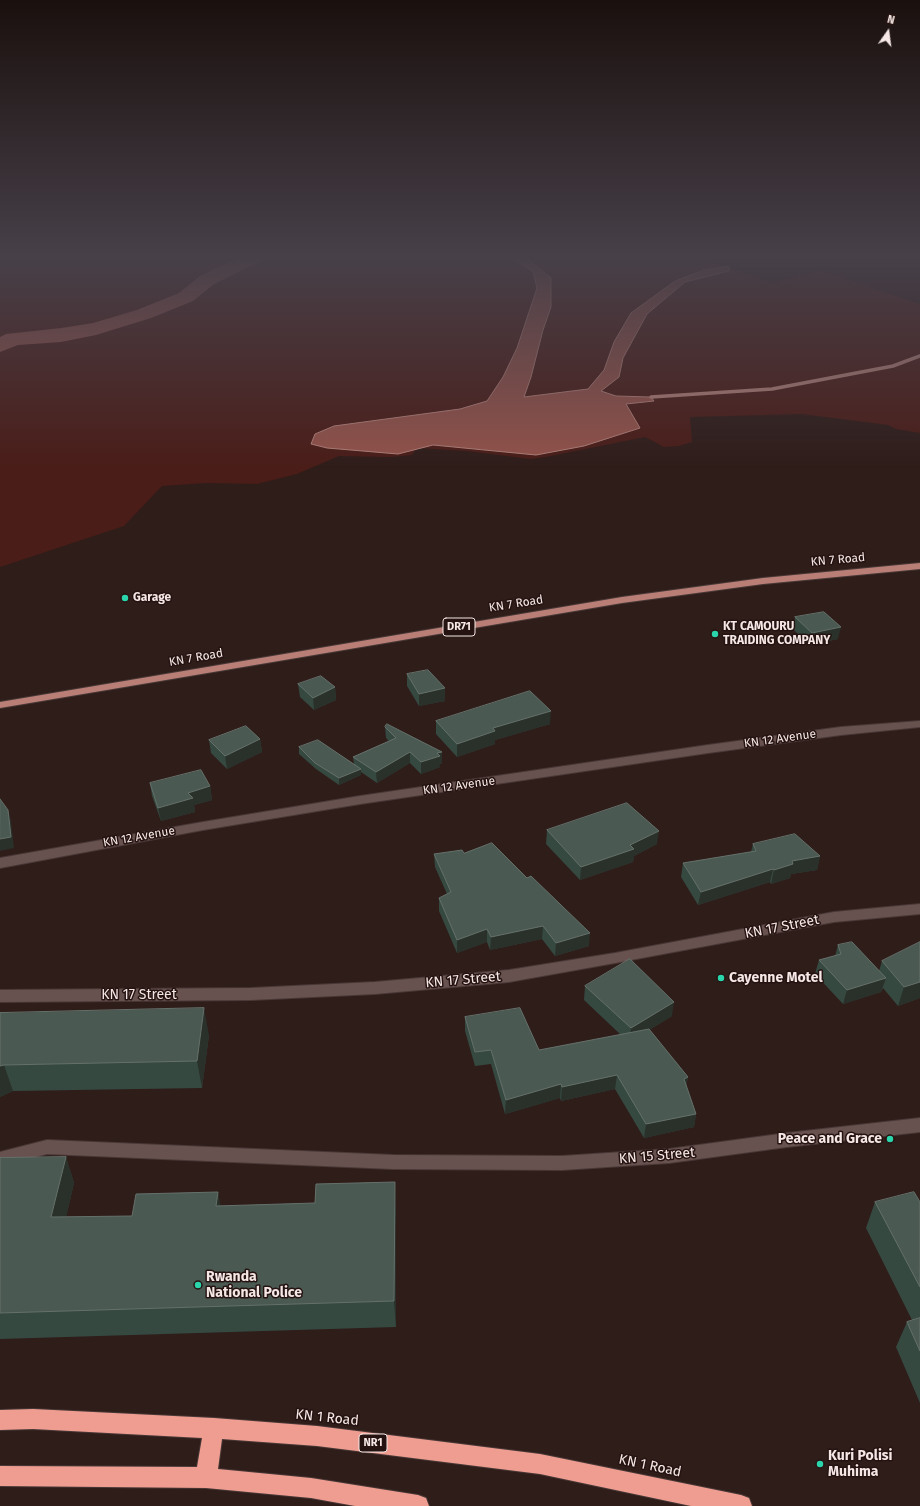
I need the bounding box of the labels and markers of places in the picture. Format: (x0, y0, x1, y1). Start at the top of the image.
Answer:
place label: Garage (133, 591, 171, 605)
marker: Garage (120, 593, 130, 603)
place label: KT CAMOURU TRAIDING COMPANY (723, 620, 830, 648)
marker: KT CAMOURU TRAIDING COMPANY (710, 629, 720, 639)
place label: Cayenne Motel (729, 970, 823, 986)
marker: Cayenne Motel (716, 973, 726, 983)
place label: Peace and Grace (778, 1131, 882, 1147)
marker: Peace and Grace (885, 1134, 895, 1144)
place label: Rwanda National Police (206, 1269, 302, 1302)
marker: Rwanda National Police (193, 1280, 203, 1290)
place label: Kuri Polisi Muhima (828, 1448, 893, 1480)
marker: Kuri Polisi Muhima (815, 1459, 825, 1469)

